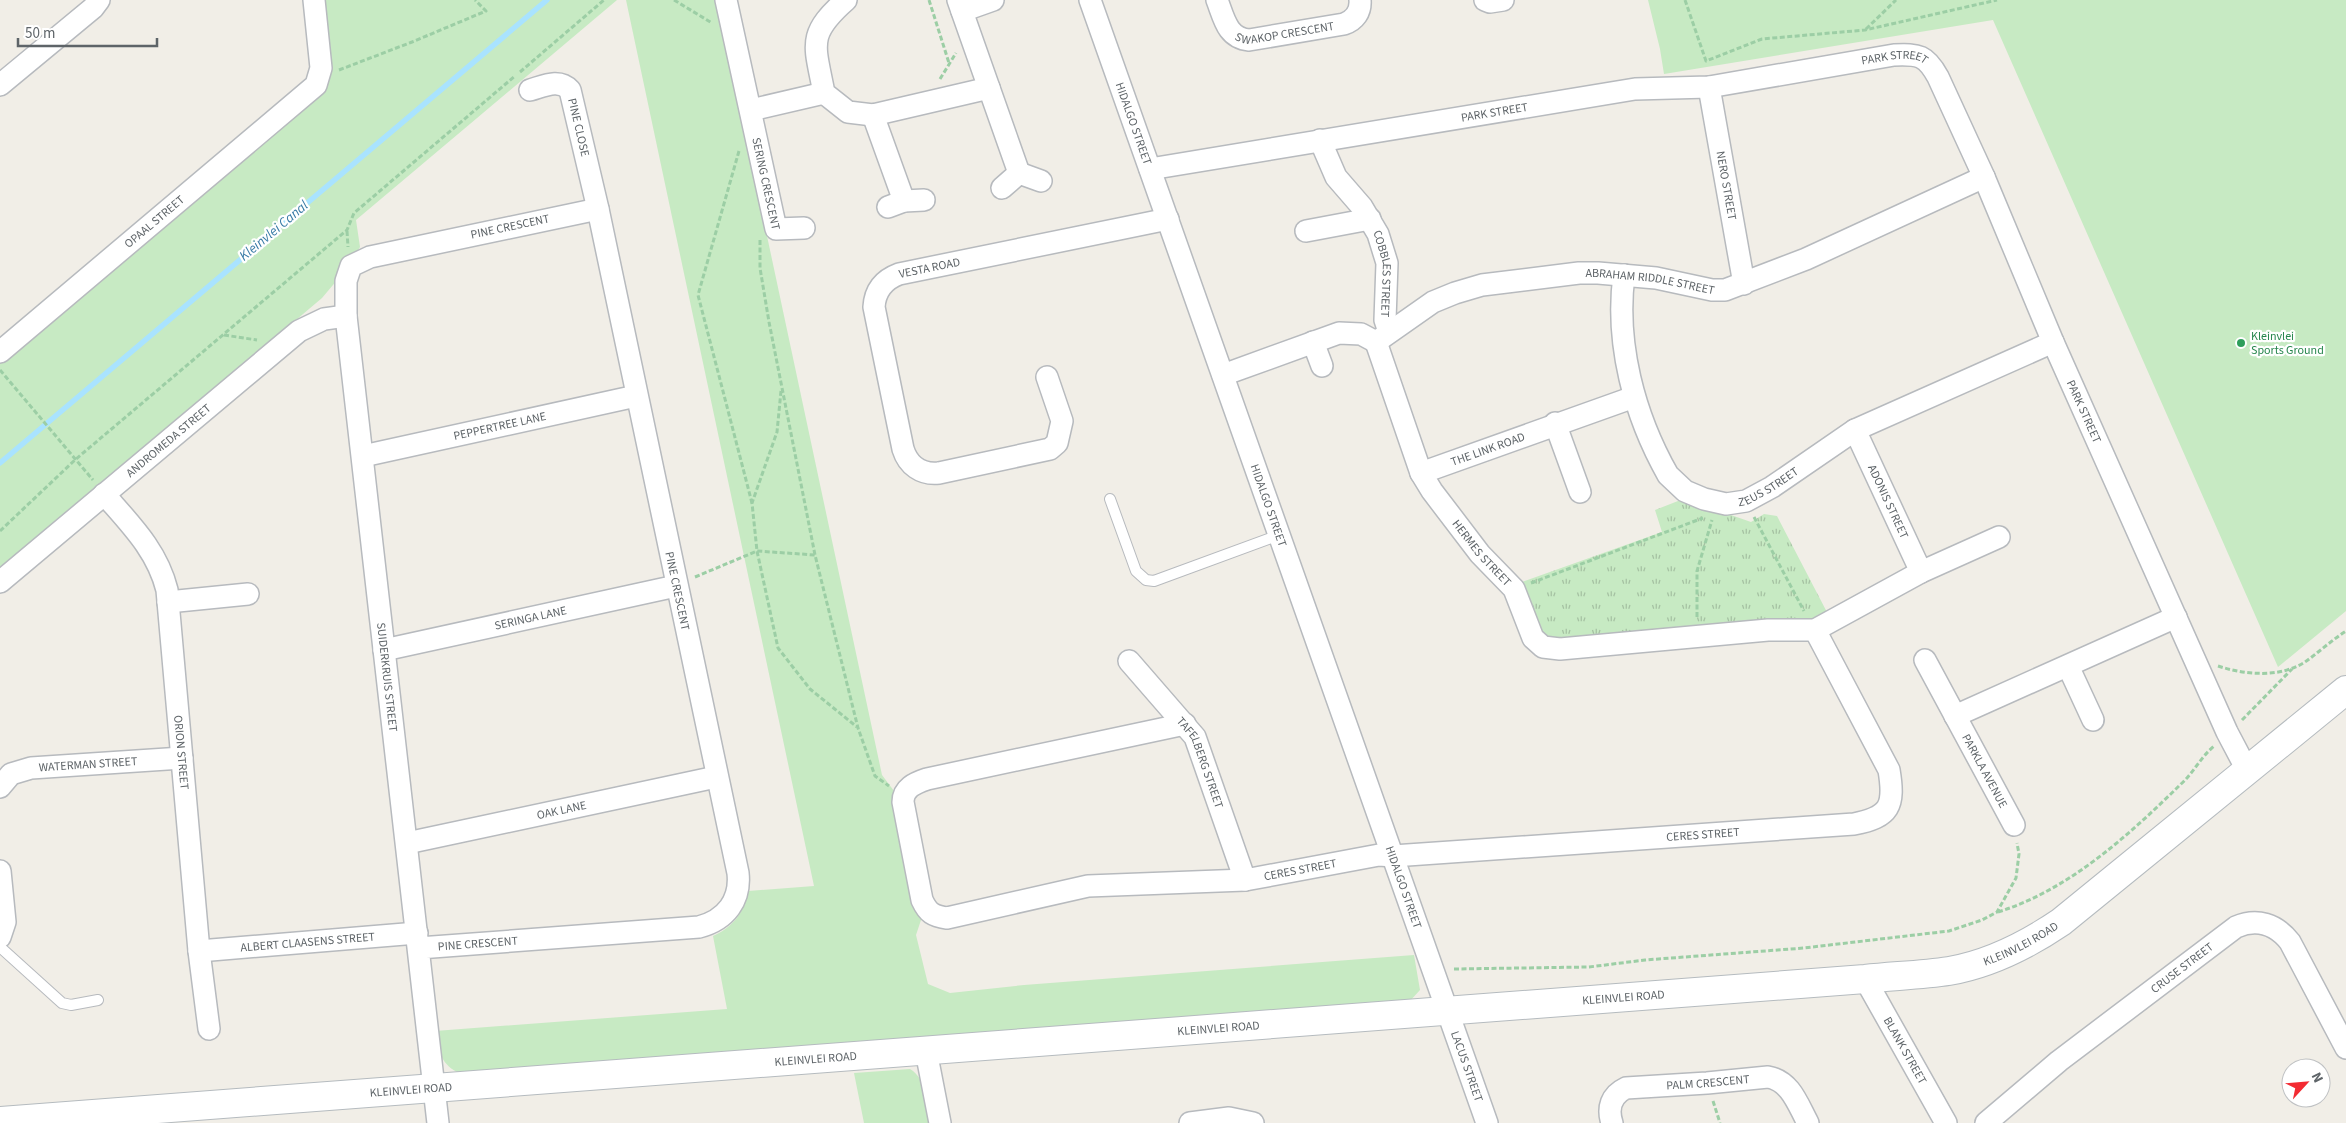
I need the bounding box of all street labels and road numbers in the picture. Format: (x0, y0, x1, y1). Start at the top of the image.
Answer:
street label: SWAKOP CRESCENT (1232, 17, 1336, 49)
street label: PARK STREET (1860, 46, 1932, 69)
street label: HIDALGO STREET (1111, 80, 1156, 168)
street label: PINE CLOSE (564, 96, 594, 158)
street label: PARK STREET (1460, 98, 1530, 126)
street label: SERING CRESCENT (748, 136, 785, 232)
street label: NERO STREET (1712, 150, 1741, 222)
street label: OPAAL STREET (121, 191, 188, 252)
street label: PINE CRESCENT (469, 210, 552, 244)
street label: COBBLES STREET (1369, 227, 1395, 318)
street label: VESTA ROAD (897, 253, 962, 282)
street label: ABRAHAM RIDDLE STREET (1586, 265, 1717, 299)
street label: PARK STREET (2062, 377, 2106, 446)
street label: ANDROMEDA STREET (122, 400, 215, 481)
street label: PEPPERTREE LANE (452, 407, 548, 444)
street label: THE LINK ROAD (1448, 428, 1527, 470)
street label: HIDALGO STREET (1246, 462, 1291, 550)
street label: ZEUS STREET (1737, 462, 1802, 511)
street label: ADONIS STREET (1864, 462, 1913, 542)
street label: HERMES STREET (1448, 516, 1516, 590)
street label: PINE CRESCENT (660, 550, 694, 633)
street label: SERINGA LANE (493, 602, 568, 634)
street label: SUIDERKRUIS STREET (372, 622, 402, 733)
street label: TAFELBERG STREET (1173, 713, 1228, 811)
street label: ORION STREET (170, 714, 193, 791)
street label: PARKLA AVENUE (1958, 731, 2012, 811)
street label: WATERMAN STREET (38, 752, 138, 776)
street label: OAK LANE (535, 796, 588, 824)
street label: CERES STREET (1666, 823, 1741, 846)
street label: HIDALGO STREET (1381, 844, 1426, 931)
street label: CERES STREET (1262, 854, 1338, 885)
street label: KLEINVLEI ROAD (1981, 917, 2062, 970)
street label: ALBERT CLAASENS STREET (240, 928, 376, 956)
street label: PINE CRESCENT (437, 932, 519, 955)
street label: CRUSE STREET (2147, 938, 2217, 997)
street label: KLEINVLEI ROAD (1581, 986, 1665, 1009)
street label: BLANK STREET (1879, 1014, 1931, 1088)
street label: KLEINVLEI ROAD (1177, 1017, 1260, 1040)
street label: LACUS STREET (1447, 1029, 1487, 1105)
street label: KLEINVLEI ROAD (774, 1047, 857, 1071)
street label: PALM CRESCENT (1666, 1070, 1751, 1094)
street label: KLEINVLEI ROAD (369, 1078, 453, 1101)

